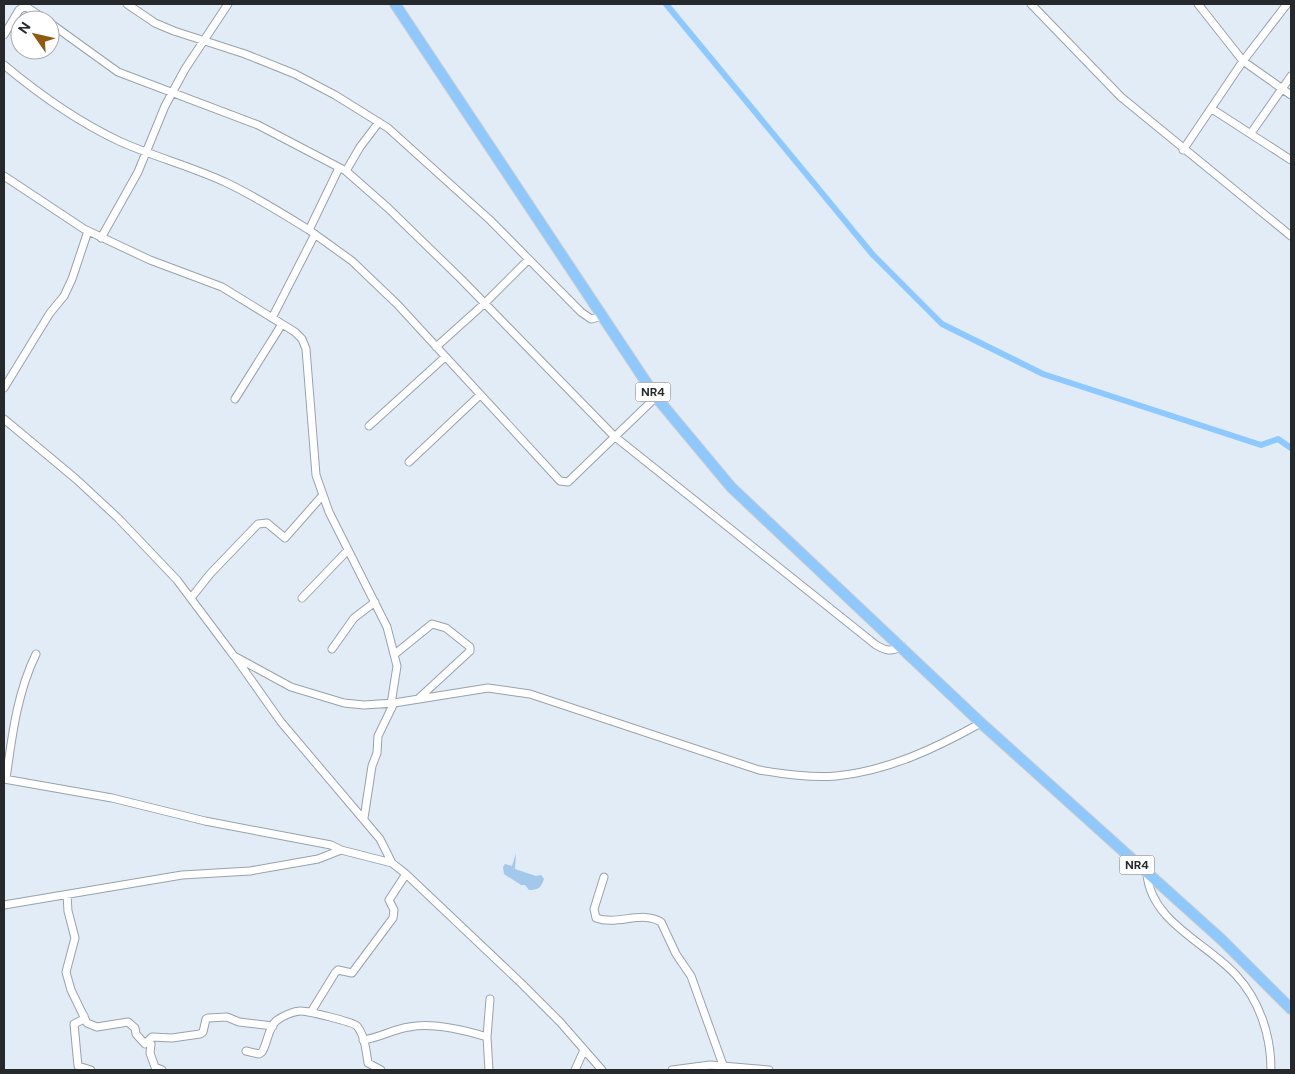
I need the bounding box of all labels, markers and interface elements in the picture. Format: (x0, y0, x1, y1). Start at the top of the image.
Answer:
north arrow (10, 10, 60, 60)
text: N (14, 18, 35, 37)
road number: NR4 (636, 382, 670, 402)
road number: NR4 (1120, 856, 1154, 874)

